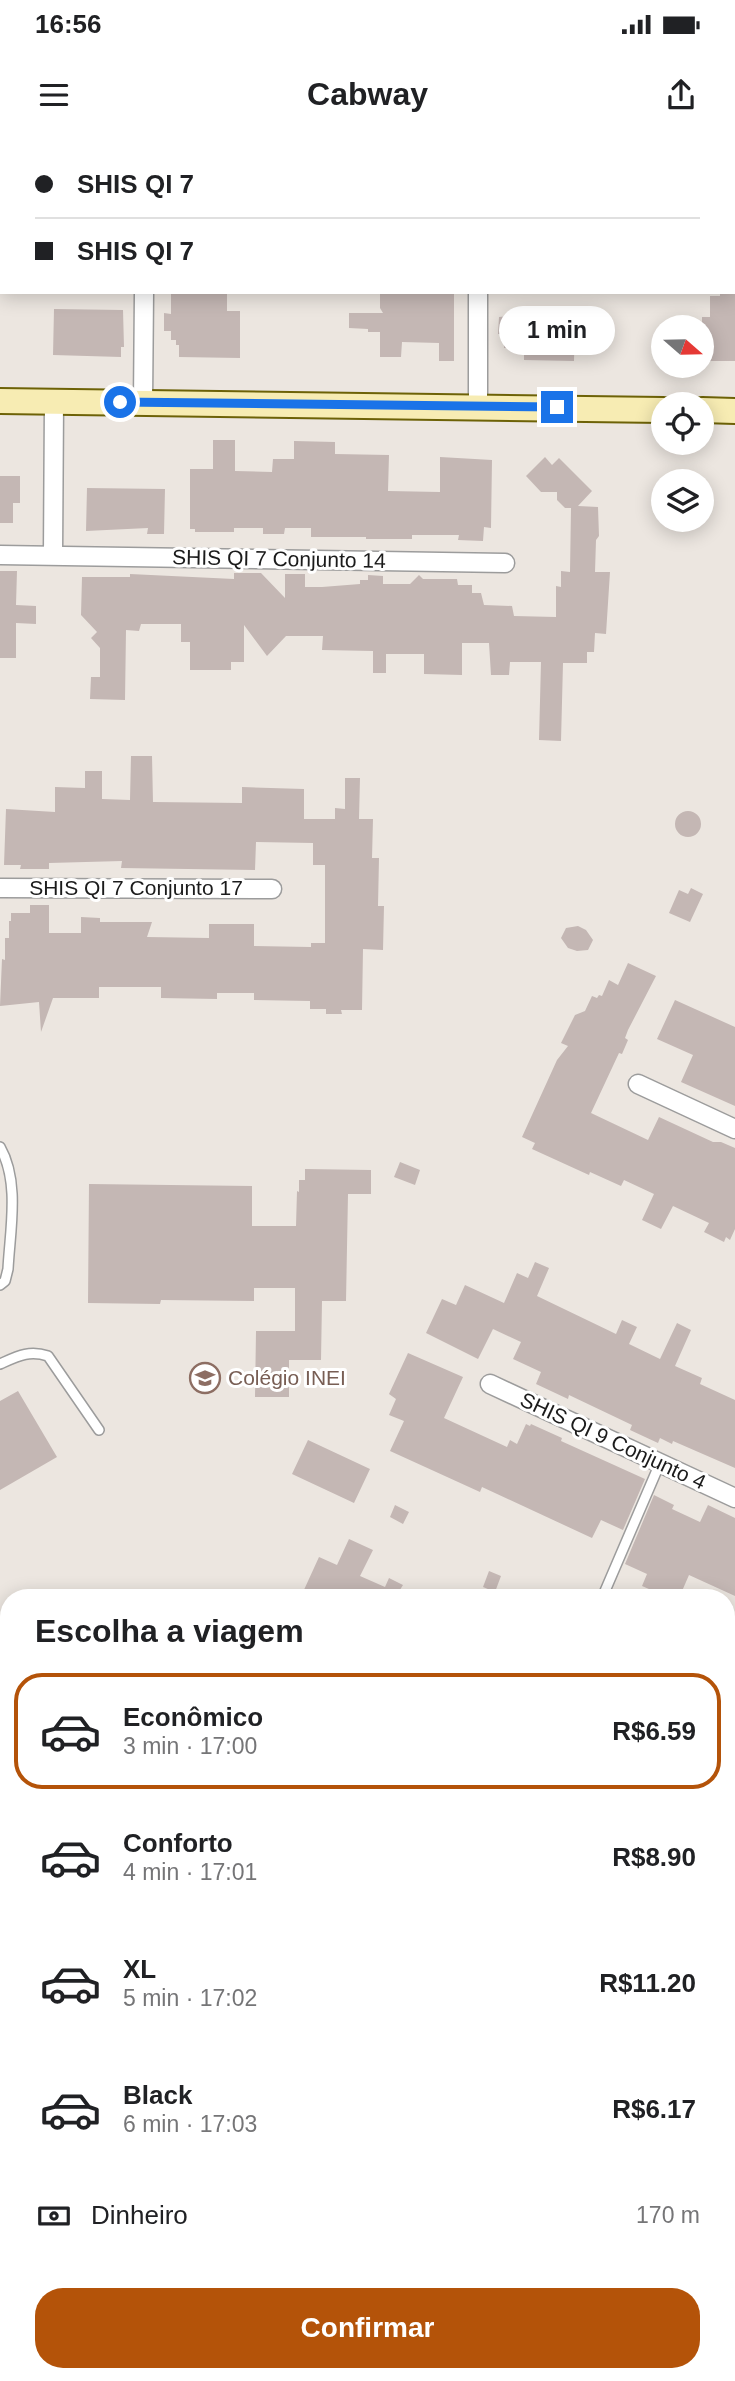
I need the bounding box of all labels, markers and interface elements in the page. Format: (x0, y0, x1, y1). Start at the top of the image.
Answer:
text: 16:56 (35, 9, 102, 39)
icon: menu (35, 76, 73, 114)
text: Cabway (307, 76, 428, 112)
icon: share (662, 76, 700, 114)
text: SHIS QI 7 (77, 169, 194, 199)
text: SHIS QI 7 (77, 236, 194, 266)
callout: 1 min (499, 306, 615, 355)
north arrow (651, 315, 714, 378)
map controls (651, 315, 714, 532)
text: 1 min (527, 317, 587, 343)
route start (104, 386, 136, 418)
route end (541, 391, 573, 423)
button: locate (651, 392, 714, 455)
button: layers (651, 469, 714, 532)
street label: SHIS QI 7 Conjunto 14 (172, 545, 386, 572)
street label: SHIS QI 7 Conjunto 17 (29, 876, 243, 899)
school or university icon: Colégio INEI (188, 1361, 222, 1395)
place label: Colégio INEI (228, 1366, 346, 1389)
street label: SHIS QI 9 Conjunto 4 (517, 1387, 710, 1494)
text: Escolha a viagem (35, 1613, 304, 1649)
icon: car (39, 1700, 102, 1763)
text: Econômico (123, 1702, 263, 1732)
text: R$6.59 (612, 1716, 696, 1746)
text: 3 min · 17:00 (123, 1733, 257, 1759)
icon: car (39, 1826, 102, 1889)
text: Conforto (123, 1828, 233, 1858)
text: R$8.90 (612, 1842, 696, 1872)
text: 4 min · 17:01 (123, 1859, 257, 1885)
icon: car (39, 1952, 102, 2015)
text: XL (123, 1954, 156, 1984)
text: R$11.20 (599, 1968, 696, 1998)
text: 5 min · 17:02 (123, 1985, 257, 2011)
icon: car (39, 2078, 102, 2141)
text: Black (123, 2080, 192, 2110)
text: R$6.17 (612, 2094, 696, 2124)
text: 6 min · 17:03 (123, 2111, 257, 2137)
icon: cash (35, 2197, 73, 2235)
text: Dinheiro (91, 2200, 188, 2230)
text: 170 m (636, 2202, 700, 2228)
button: Confirmar (35, 2288, 700, 2368)

